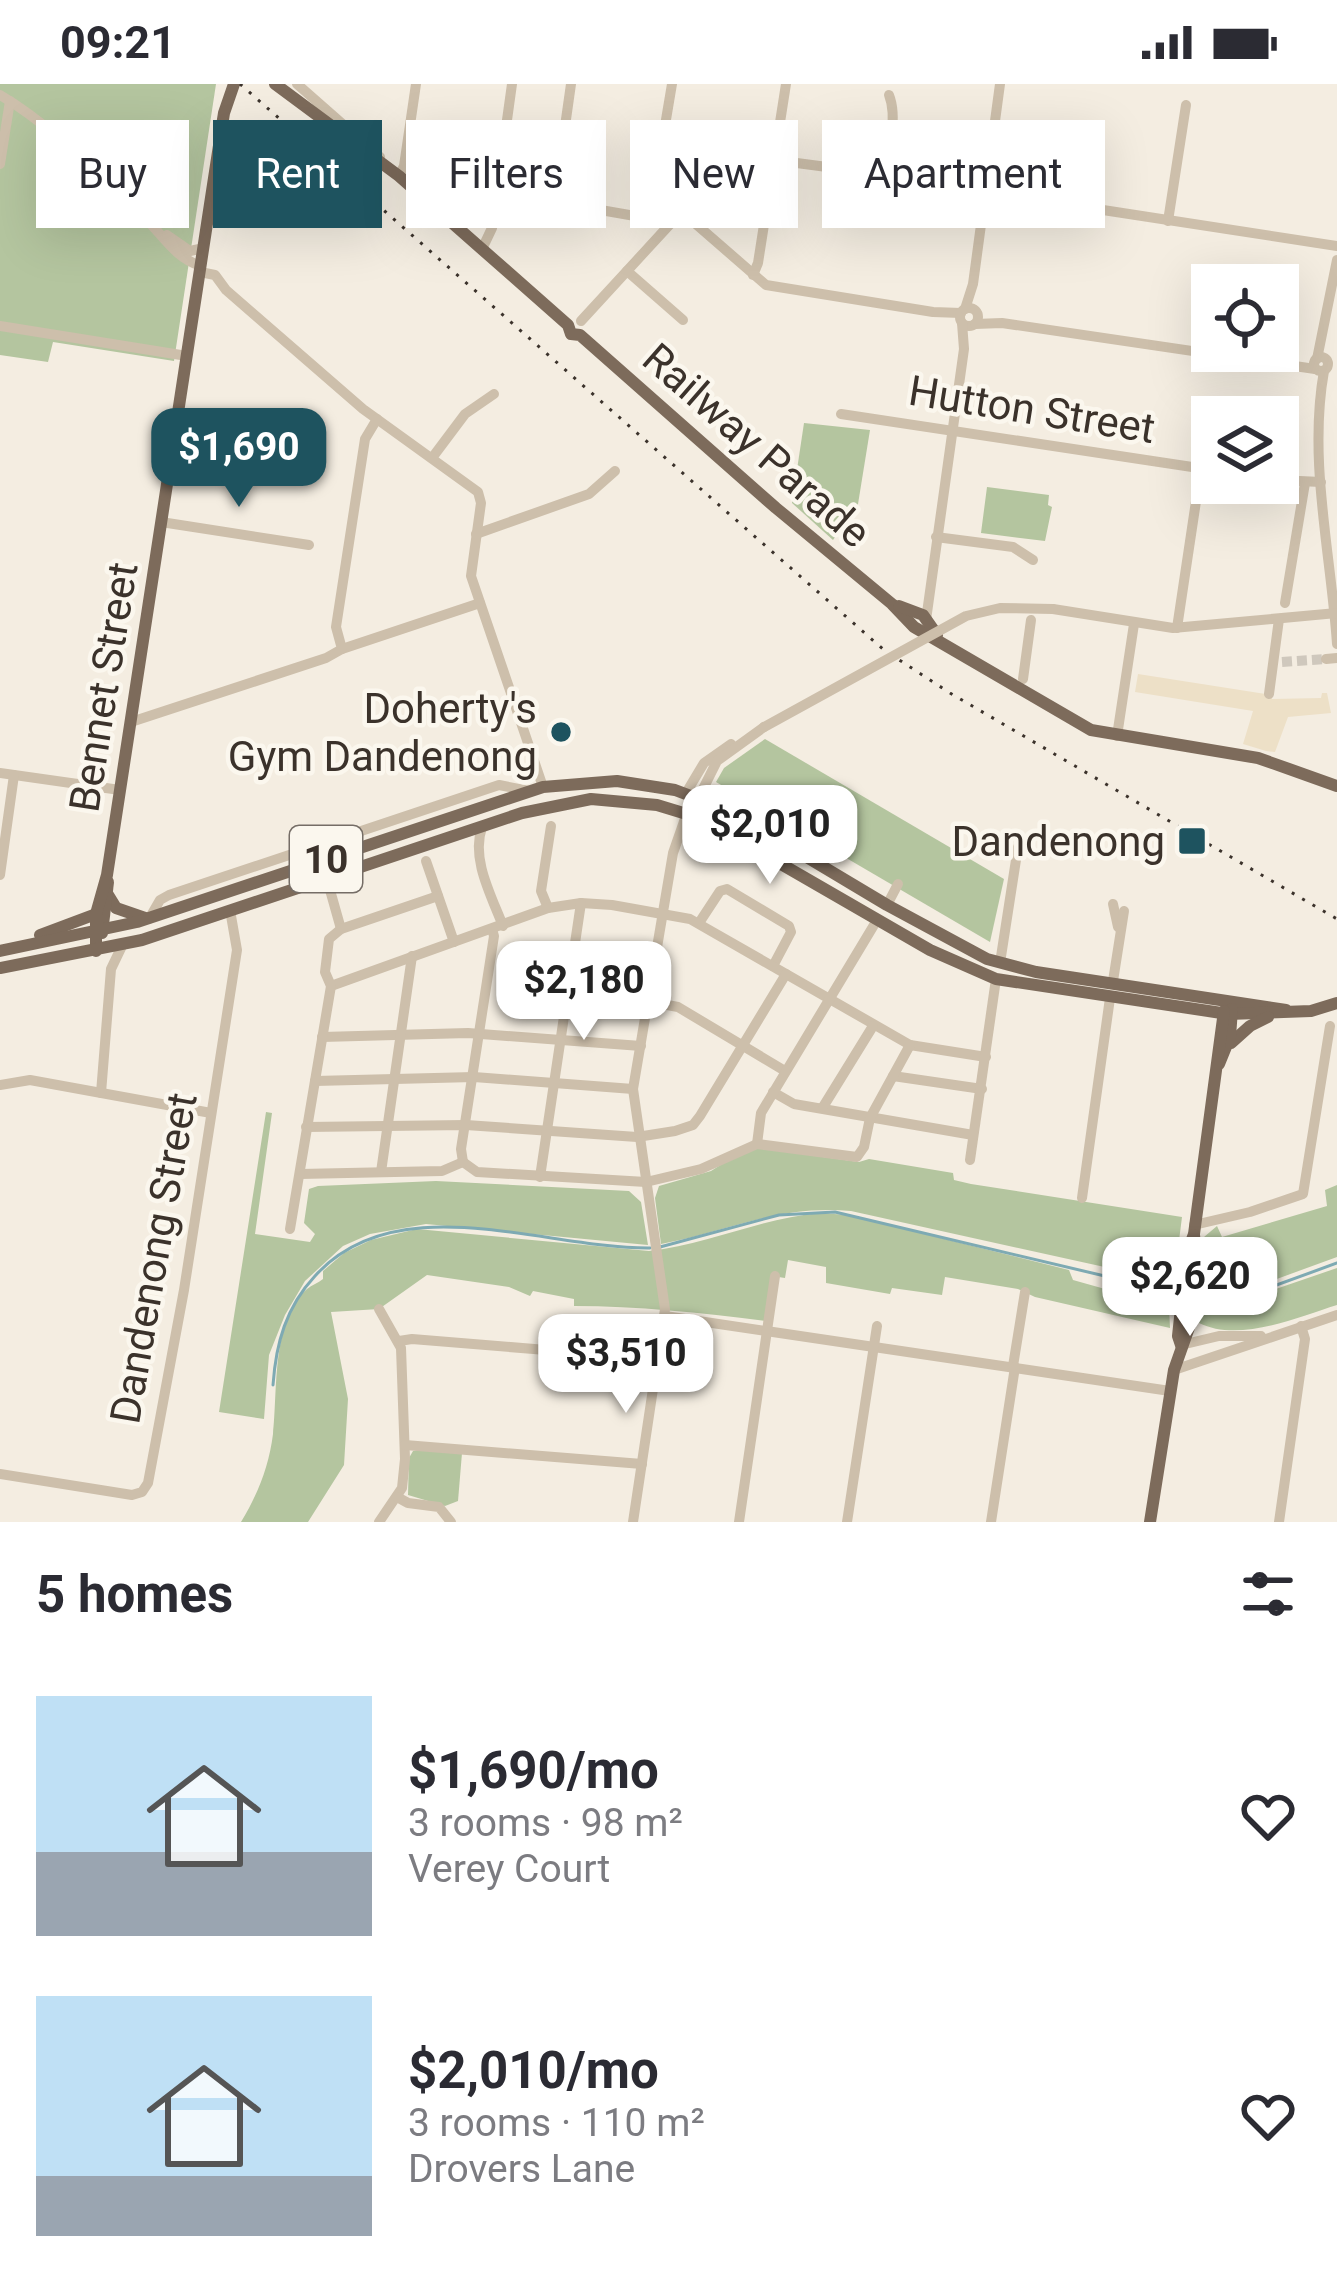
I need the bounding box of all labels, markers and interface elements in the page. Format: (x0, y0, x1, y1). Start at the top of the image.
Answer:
text: 09:21 (60, 16, 176, 69)
chip: Buy (36, 120, 189, 228)
chip: Rent (213, 120, 382, 228)
chip: Filters (406, 120, 606, 228)
chip: New (630, 120, 798, 228)
chip: Apartment (822, 120, 1105, 228)
map controls (1191, 264, 1299, 504)
button: locate (1191, 264, 1299, 372)
street label: Railway Parade (633, 333, 880, 557)
street label: Hutton Street (905, 366, 1159, 453)
button: layers (1191, 396, 1299, 504)
pin: $1,690 (141, 408, 337, 510)
text: $1,690 (178, 424, 300, 470)
street label: Bennet Street (60, 559, 147, 815)
place label: Doherty's Gym Dandenong (228, 684, 537, 781)
marker: Doherty's Gym Dandenong (548, 719, 574, 745)
pin: $2,010 (672, 785, 868, 887)
text: $2,010 (709, 801, 831, 847)
place label: Dandenong (952, 817, 1165, 866)
marker: Dandenong (1176, 825, 1208, 857)
road number: 10 (290, 826, 362, 892)
pin: $2,180 (486, 941, 682, 1043)
text: $2,180 (523, 957, 645, 1003)
street label: Dandenong Street (100, 1089, 207, 1427)
pin: $2,620 (1092, 1237, 1288, 1339)
text: $2,620 (1129, 1253, 1251, 1299)
pin: $3,510 (528, 1314, 724, 1416)
text: $3,510 (565, 1330, 687, 1376)
icon: filters (1235, 1561, 1301, 1627)
text: 5 homes (36, 1565, 233, 1624)
text: $1,690/mo (408, 1741, 659, 1800)
icon: home (132, 1744, 276, 1888)
icon: heart (1235, 1783, 1301, 1849)
text: 3 rooms · 98 m² (408, 1800, 683, 1846)
text: Verey Court (408, 1846, 610, 1892)
text: $2,010/mo (408, 2041, 659, 2100)
icon: home (132, 2044, 276, 2188)
icon: heart (1235, 2083, 1301, 2149)
text: 3 rooms · 110 m² (408, 2100, 705, 2146)
text: Drovers Lane (408, 2146, 635, 2192)

